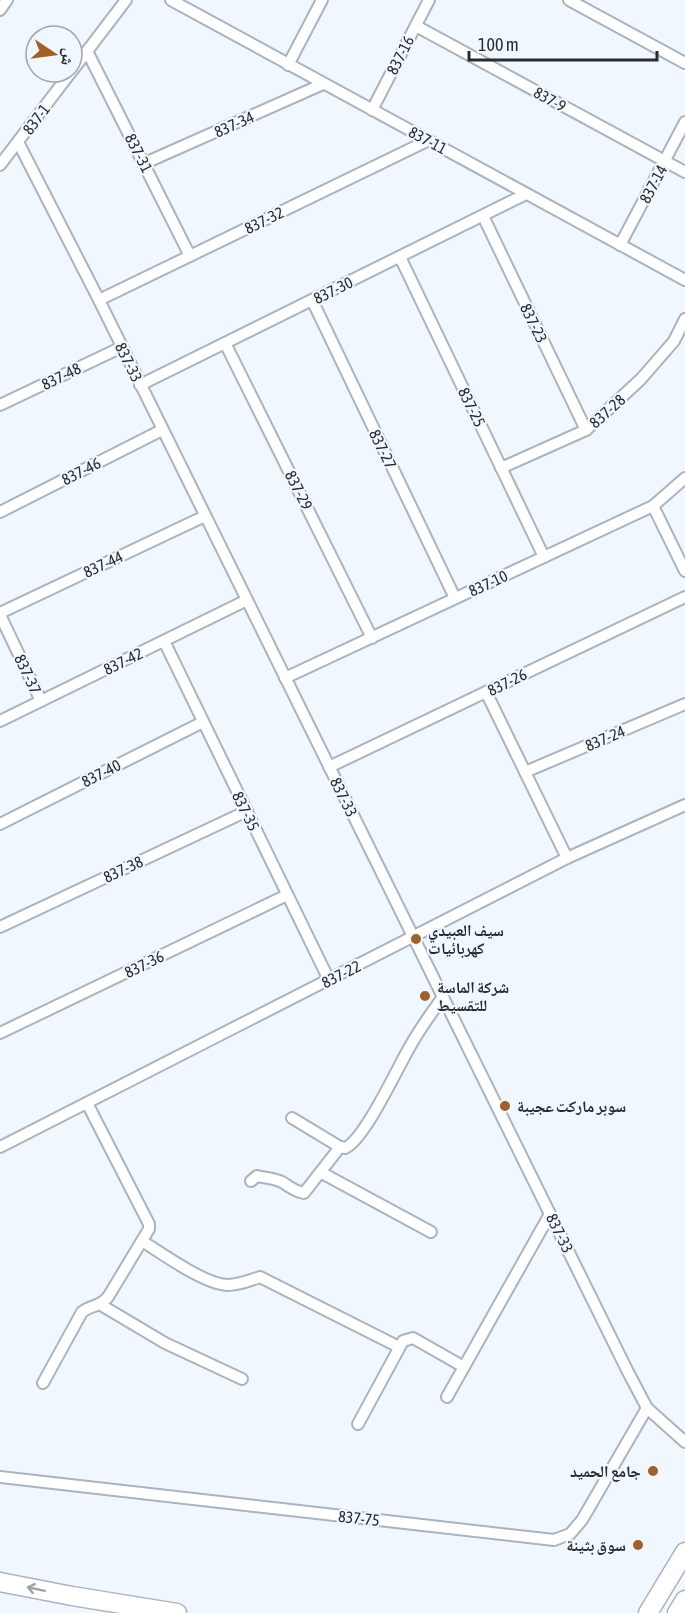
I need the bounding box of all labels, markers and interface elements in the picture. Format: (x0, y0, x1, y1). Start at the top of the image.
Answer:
north arrow (24, 24, 84, 84)
scale bar (469, 24, 656, 62)
street label: 837-16 (383, 33, 417, 77)
text: 100 m (478, 34, 519, 55)
text: ش (57, 47, 79, 68)
street label: 837-9 (531, 83, 569, 115)
street label: 837-1 (19, 100, 53, 138)
street label: 837-34 (211, 107, 257, 141)
street label: 837-11 (406, 122, 450, 158)
street label: 837-31 (122, 130, 156, 176)
street label: 837-14 (635, 162, 671, 206)
street label: 837-32 (241, 203, 287, 237)
street label: 837-30 (310, 273, 356, 307)
street label: 837-23 (517, 300, 551, 346)
street label: 837-33 (112, 339, 146, 385)
street label: 837-48 (38, 359, 84, 393)
street label: 837-25 (455, 384, 489, 430)
street label: 837-28 (586, 390, 628, 432)
street label: 837-27 (366, 426, 400, 472)
street label: 837-46 (58, 454, 104, 488)
street label: 837-29 (282, 467, 316, 513)
street label: 837-44 (80, 547, 126, 581)
street label: 837-10 (466, 566, 510, 600)
street label: 837-42 (100, 644, 146, 678)
street label: 837-37 (11, 651, 45, 697)
street label: 837-26 (484, 665, 530, 699)
street label: 837-24 (582, 722, 628, 754)
street label: 837-40 (78, 756, 124, 790)
street label: 837-33 (327, 774, 361, 820)
street label: 837-35 (229, 788, 263, 834)
street label: 837-38 (100, 852, 146, 886)
place label: سيف العبيدي كهربائيات (428, 921, 504, 958)
marker: سيف العبيدي كهربائيات (409, 932, 423, 946)
street label: 837-36 (121, 947, 167, 981)
street label: 837-22 (318, 957, 364, 991)
place label: شركة الماسة للتقسيط (437, 978, 509, 1014)
marker: شركة الماسة للتقسيط (418, 989, 432, 1003)
place label: سوبر ماركت عجيبة (517, 1097, 626, 1116)
marker: سوبر ماركت عجيبة (498, 1099, 512, 1113)
street label: 837-33 (543, 1210, 577, 1256)
place label: جامع الحميد (570, 1462, 641, 1482)
marker: جامع الحميد (646, 1464, 660, 1478)
street label: 837-75 (337, 1507, 381, 1529)
place label: سوق بثينة (566, 1536, 626, 1555)
marker: سوق بثينة (631, 1538, 645, 1552)
one-way arrow (27, 1583, 46, 1594)

